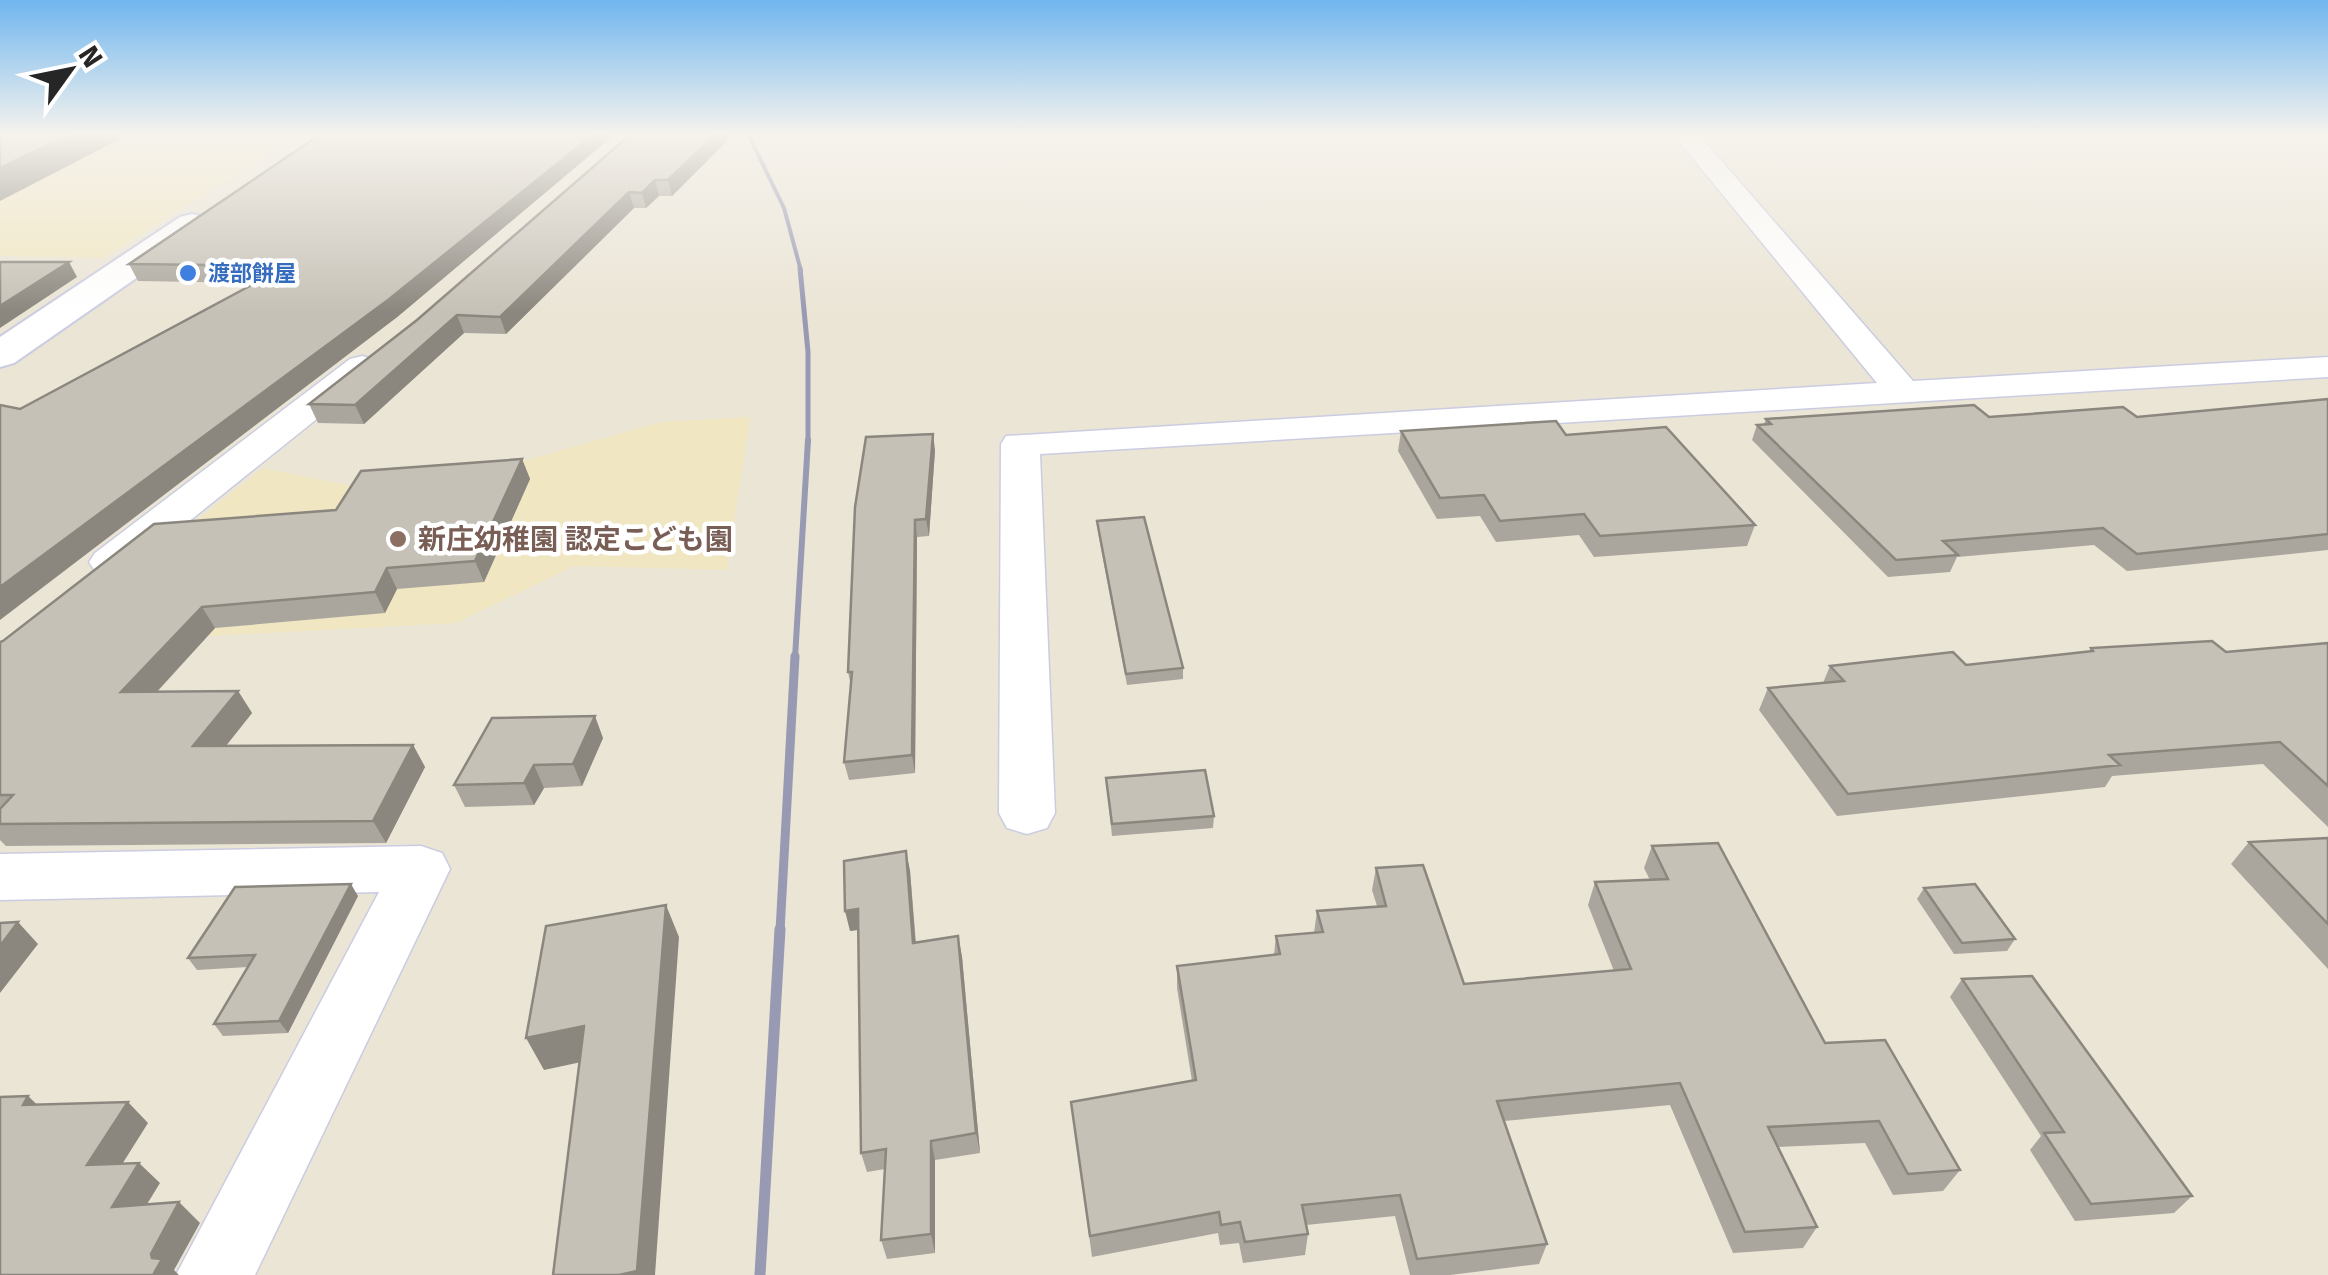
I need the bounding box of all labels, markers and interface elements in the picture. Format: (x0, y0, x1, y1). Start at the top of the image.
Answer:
north arrow (20, 20, 120, 120)
text: N (72, 40, 109, 73)
place label: 渡部餅屋 (208, 260, 296, 287)
marker: 渡部餅屋 (177, 262, 199, 284)
place label: 新庄幼稚園 認定こども園 (418, 523, 733, 556)
marker: 新庄幼稚園 認定こども園 (387, 528, 409, 550)

